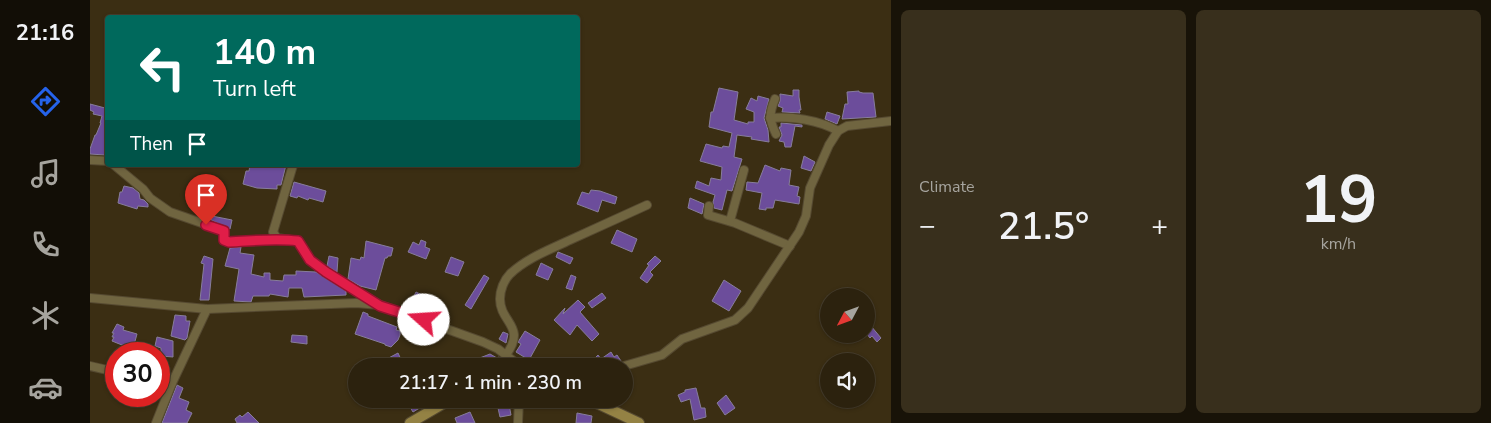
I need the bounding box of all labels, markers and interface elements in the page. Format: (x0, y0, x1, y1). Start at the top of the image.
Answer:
text: 21:16 (16, 18, 74, 48)
text: 140 m (213, 29, 316, 76)
icon: left (130, 35, 195, 100)
text: Turn left (213, 74, 296, 104)
icon: directions (28, 84, 63, 119)
icon: arrive (183, 130, 211, 158)
text: Then (130, 131, 173, 157)
icon: music (28, 156, 63, 191)
text: 19 (1299, 156, 1378, 245)
pin (185, 174, 227, 225)
text: Climate (919, 176, 974, 198)
icon: arrive (192, 181, 220, 209)
text: 21.5° (998, 201, 1089, 252)
text: − (919, 207, 936, 245)
text: + (1151, 207, 1168, 245)
icon: phone (28, 227, 63, 262)
text: km/h (1321, 233, 1356, 255)
north arrow (820, 288, 875, 342)
map controls (820, 288, 875, 408)
position arrow (397, 293, 449, 345)
icon: climate (28, 298, 63, 333)
speed limit sign: 30 (105, 342, 170, 407)
button: sound (820, 353, 875, 408)
icon: car (28, 370, 63, 405)
text: 21:17 · 1 min · 230 m (399, 370, 582, 396)

